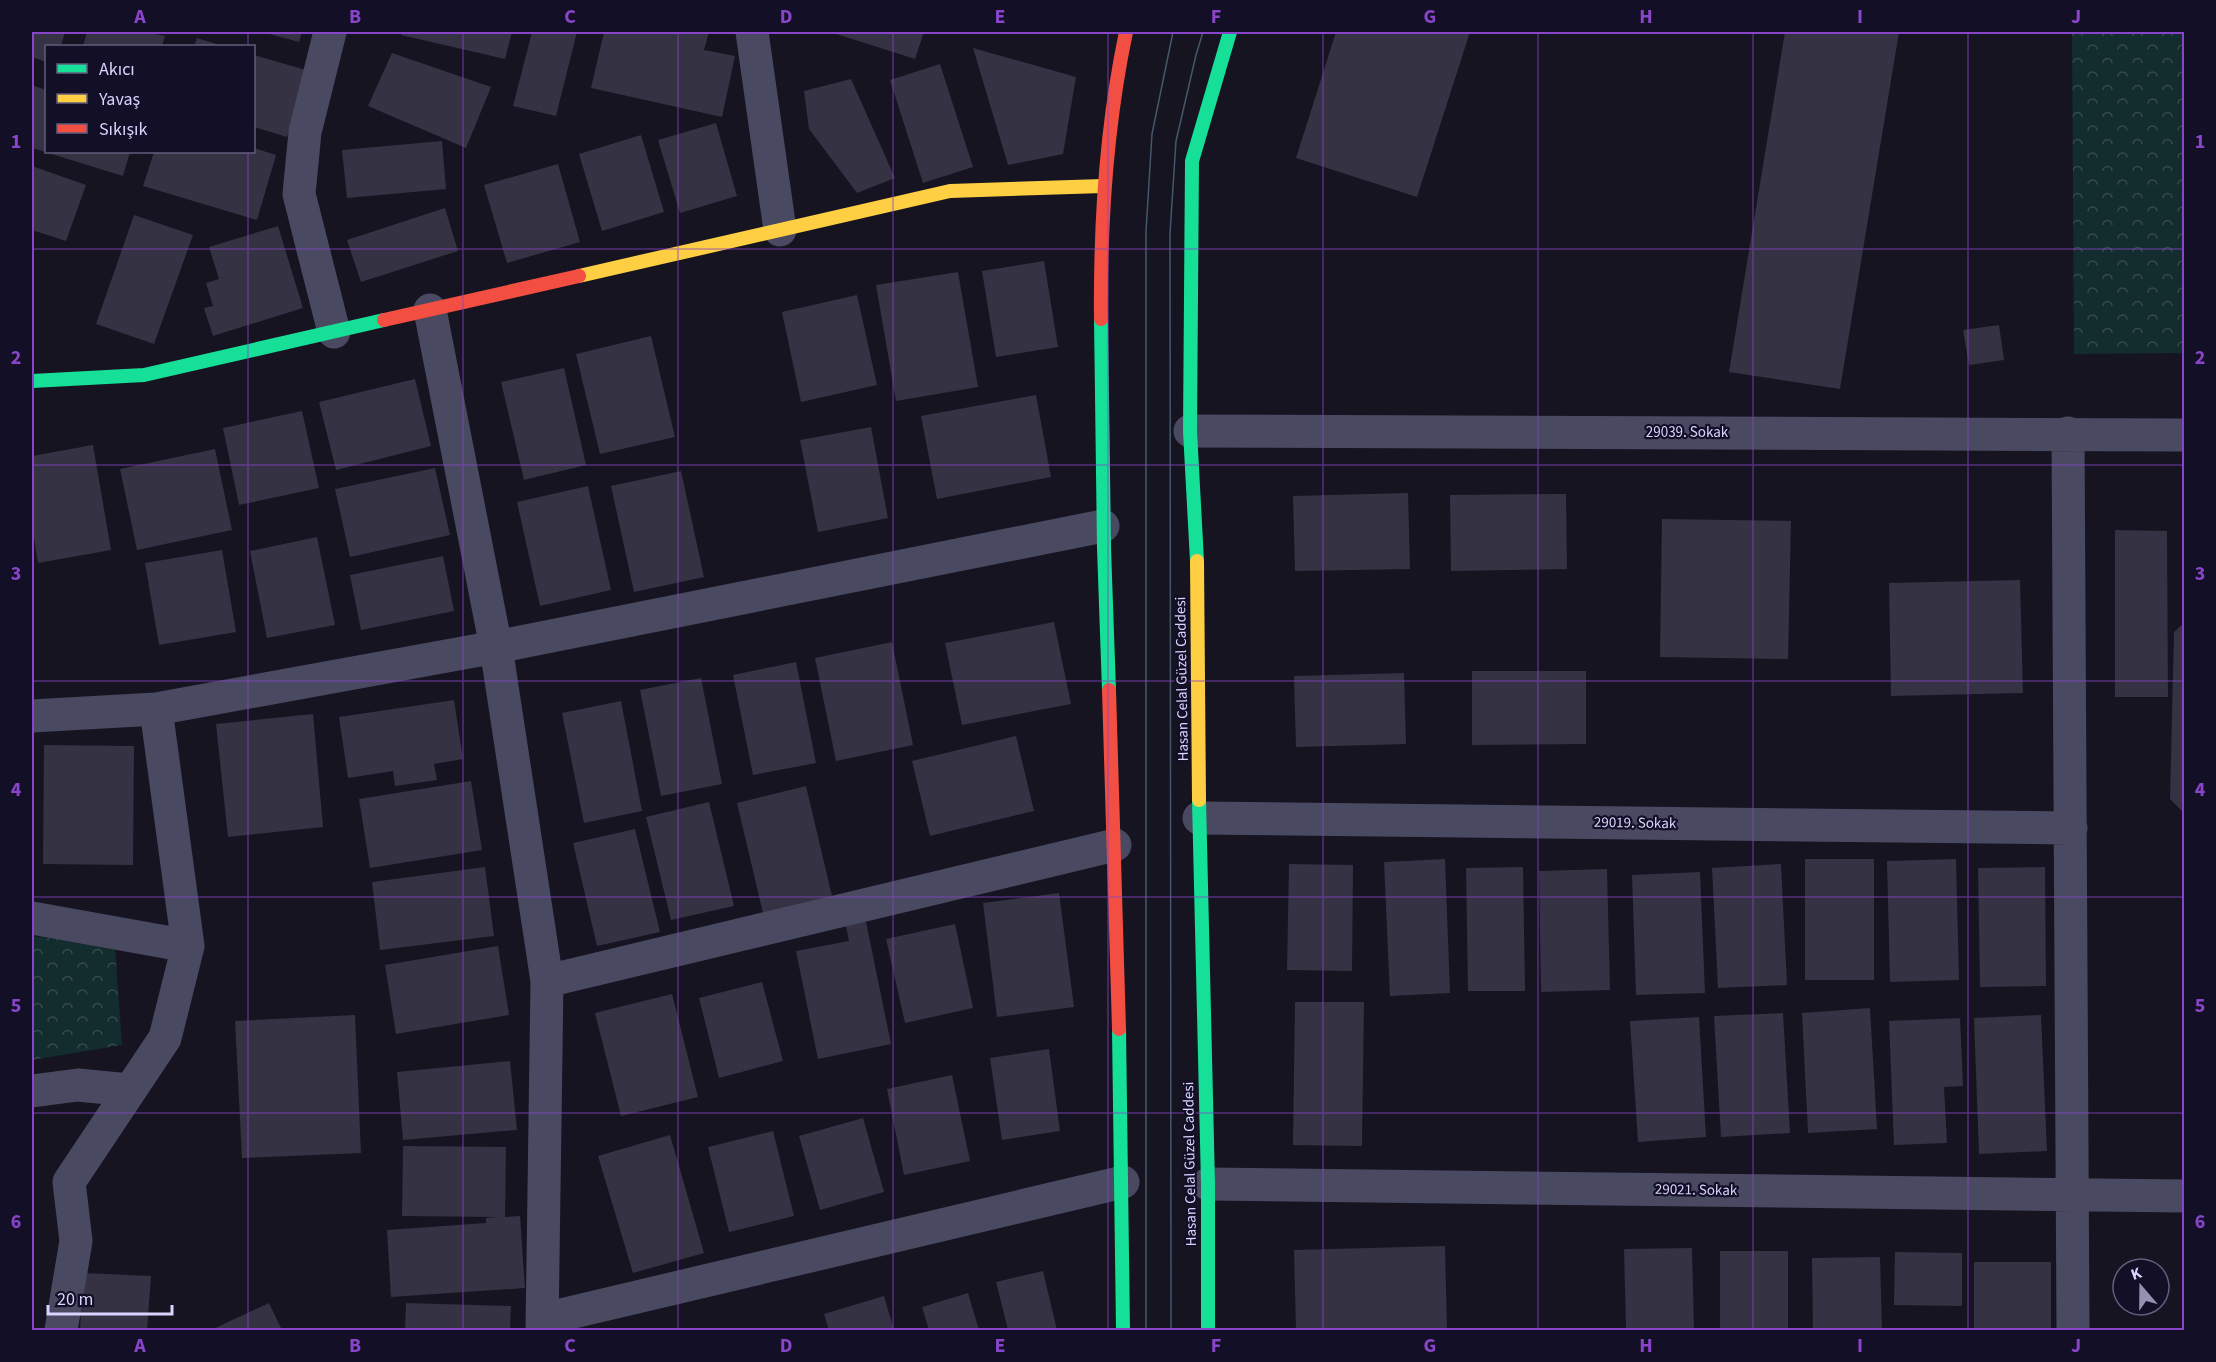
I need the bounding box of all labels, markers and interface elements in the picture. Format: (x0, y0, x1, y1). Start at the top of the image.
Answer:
text: A (133, 3, 146, 31)
text: B (349, 3, 361, 31)
text: C (564, 3, 576, 31)
text: D (780, 3, 792, 31)
text: E (995, 3, 1005, 31)
text: F (1211, 3, 1221, 31)
text: G (1424, 3, 1436, 31)
text: H (1639, 3, 1653, 31)
text: I (1857, 3, 1863, 31)
text: J (2071, 3, 2081, 31)
legend (45, 45, 255, 153)
text: Akıcı (99, 57, 135, 82)
text: Yavaş (98, 87, 140, 112)
text: Sıkışık (99, 117, 147, 142)
text: 1 (11, 128, 21, 156)
text: 1 (2195, 128, 2205, 156)
text: 2 (11, 344, 21, 372)
text: 2 (2195, 344, 2205, 372)
street label: 29039. Sokak (1646, 422, 1729, 443)
text: 3 (11, 560, 21, 588)
text: 3 (2195, 560, 2205, 588)
street label: Hasan Celal Güzel Caddesi (1170, 596, 1194, 762)
text: 4 (11, 776, 22, 804)
text: 4 (2195, 776, 2206, 804)
street label: 29019. Sokak (1594, 812, 1677, 834)
text: 5 (11, 992, 21, 1020)
text: 5 (2195, 992, 2205, 1020)
street label: Hasan Celal Güzel Caddesi (1178, 1081, 1202, 1247)
street label: 29021. Sokak (1655, 1179, 1738, 1201)
text: 6 (11, 1208, 21, 1236)
text: 6 (2195, 1208, 2205, 1236)
north arrow (2111, 1257, 2171, 1317)
text: K (2128, 1262, 2145, 1286)
scale bar (48, 1278, 172, 1316)
text: 20 m (57, 1287, 93, 1312)
text: A (133, 1332, 146, 1360)
text: B (349, 1332, 361, 1360)
text: C (564, 1332, 576, 1360)
text: D (780, 1332, 792, 1360)
text: E (995, 1332, 1005, 1360)
text: F (1211, 1332, 1221, 1360)
text: G (1424, 1332, 1436, 1360)
text: H (1639, 1332, 1653, 1360)
text: I (1857, 1332, 1863, 1360)
text: J (2071, 1332, 2081, 1360)

